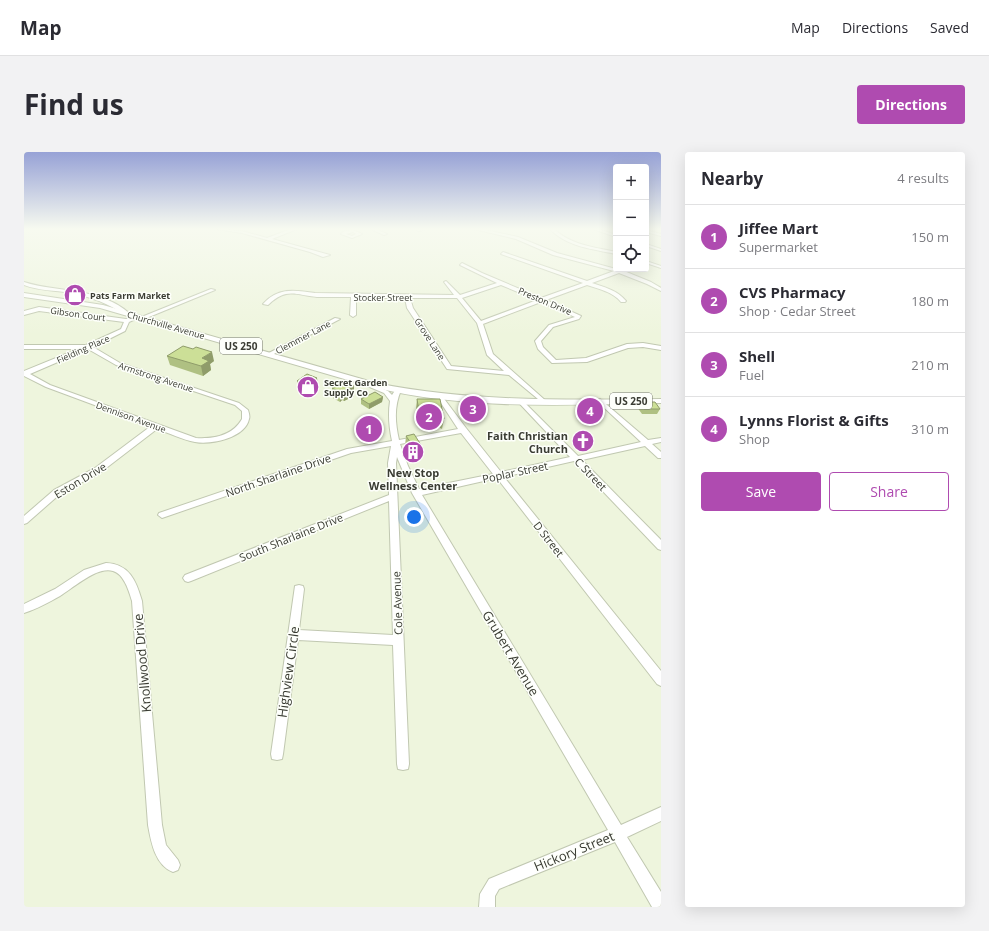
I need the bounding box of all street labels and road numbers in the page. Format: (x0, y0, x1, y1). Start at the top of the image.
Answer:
street label: Preston Drive (516, 284, 574, 318)
street label: Stocker Street (354, 291, 412, 304)
street label: Gibson Court (50, 304, 106, 324)
street label: Churchville Avenue (126, 308, 206, 342)
street label: Grove Lane (412, 315, 448, 363)
street label: Clemmer Lane (273, 317, 333, 357)
street label: Fielding Place (54, 332, 112, 366)
road number: US 250 (220, 338, 262, 354)
street label: Armstrong Avenue (117, 359, 195, 395)
road number: US 250 (610, 393, 652, 409)
street label: Dennison Avenue (94, 398, 168, 436)
street label: North Sharlaine Drive (223, 450, 333, 500)
street label: C Street (572, 454, 611, 494)
street label: Poplar Street (481, 458, 549, 486)
street label: Eston Drive (51, 459, 109, 501)
street label: South Sharlaine Drive (237, 509, 345, 565)
street label: D Street (530, 518, 568, 560)
street label: Cole Avenue (388, 571, 406, 635)
street label: Grubert Avenue (478, 607, 544, 699)
street label: Knollwood Drive (129, 613, 155, 713)
street label: Highview Circle (273, 625, 303, 719)
street label: Hickory Street (531, 827, 617, 875)

